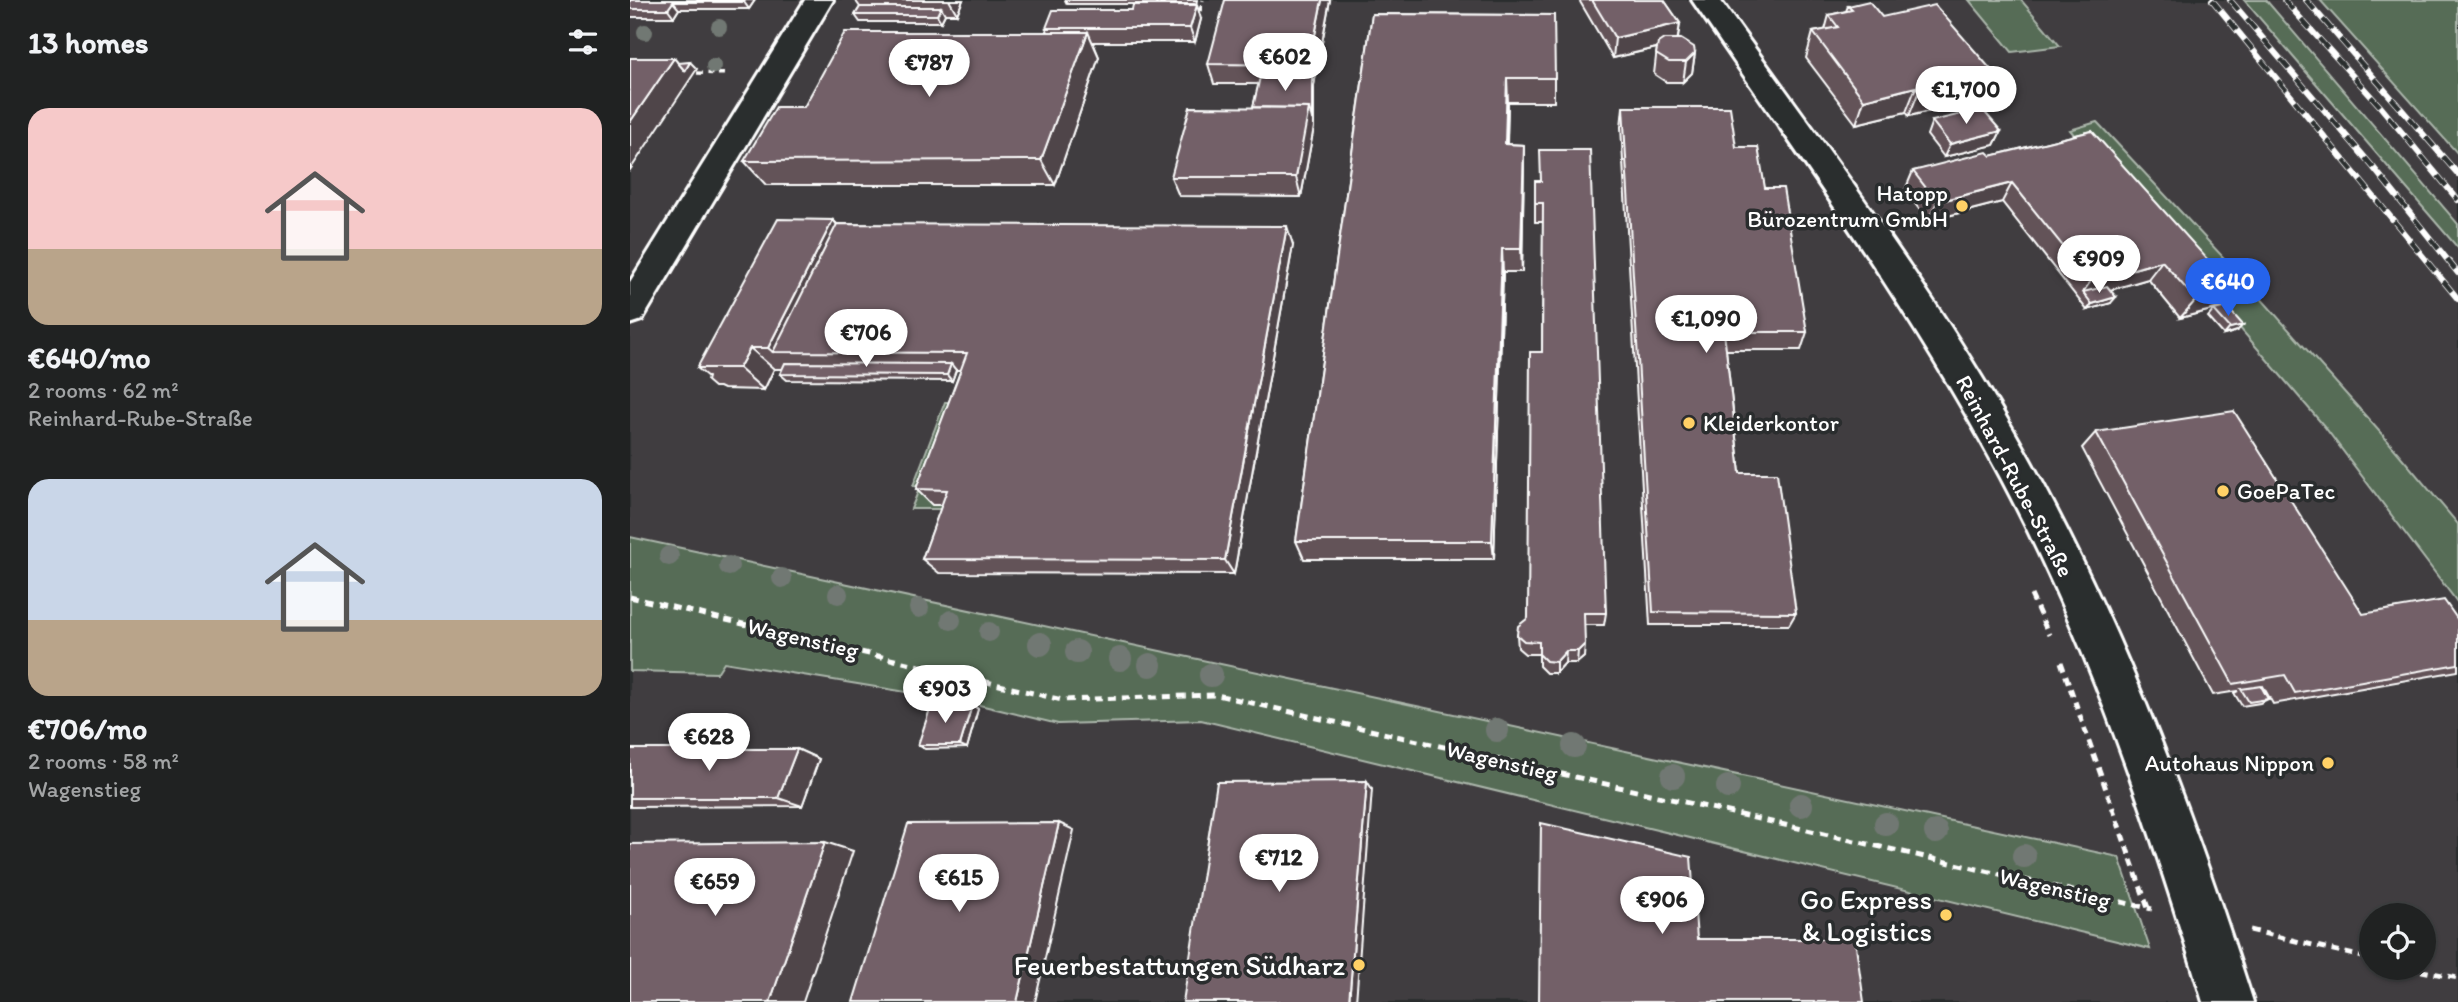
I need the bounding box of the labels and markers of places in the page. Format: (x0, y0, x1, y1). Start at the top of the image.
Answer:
pin: €602 (1244, 34, 1326, 93)
pin: €787 (888, 40, 970, 99)
pin: €1,700 (1909, 66, 2023, 126)
place label: Hatopp Bürozentrum GmbH (1747, 179, 1948, 233)
marker: Hatopp Bürozentrum GmbH (1954, 198, 1970, 214)
pin: €909 (2058, 236, 2140, 295)
pin: €640 (2187, 258, 2269, 318)
pin: €1,090 (1649, 296, 1763, 355)
pin: €706 (825, 310, 907, 369)
place label: Kleiderkontor (1703, 409, 1839, 437)
marker: Kleiderkontor (1681, 415, 1697, 431)
place label: GoePaTec (2237, 477, 2336, 505)
marker: GoePaTec (2215, 483, 2231, 499)
pin: €903 (904, 666, 986, 725)
pin: €628 (668, 714, 750, 773)
place label: Autohaus Nippon (2145, 749, 2314, 777)
marker: Autohaus Nippon (2320, 755, 2336, 771)
pin: €712 (1238, 834, 1320, 894)
pin: €615 (918, 855, 1000, 914)
pin: €659 (674, 858, 756, 918)
pin: €906 (1621, 876, 1703, 936)
place label: Go Express & Logistics (1800, 882, 1932, 948)
marker: Go Express & Logistics (1938, 907, 1954, 923)
place label: Feuerbestattungen Südharz (1014, 948, 1345, 982)
marker: Feuerbestattungen Südharz (1351, 957, 1367, 973)

